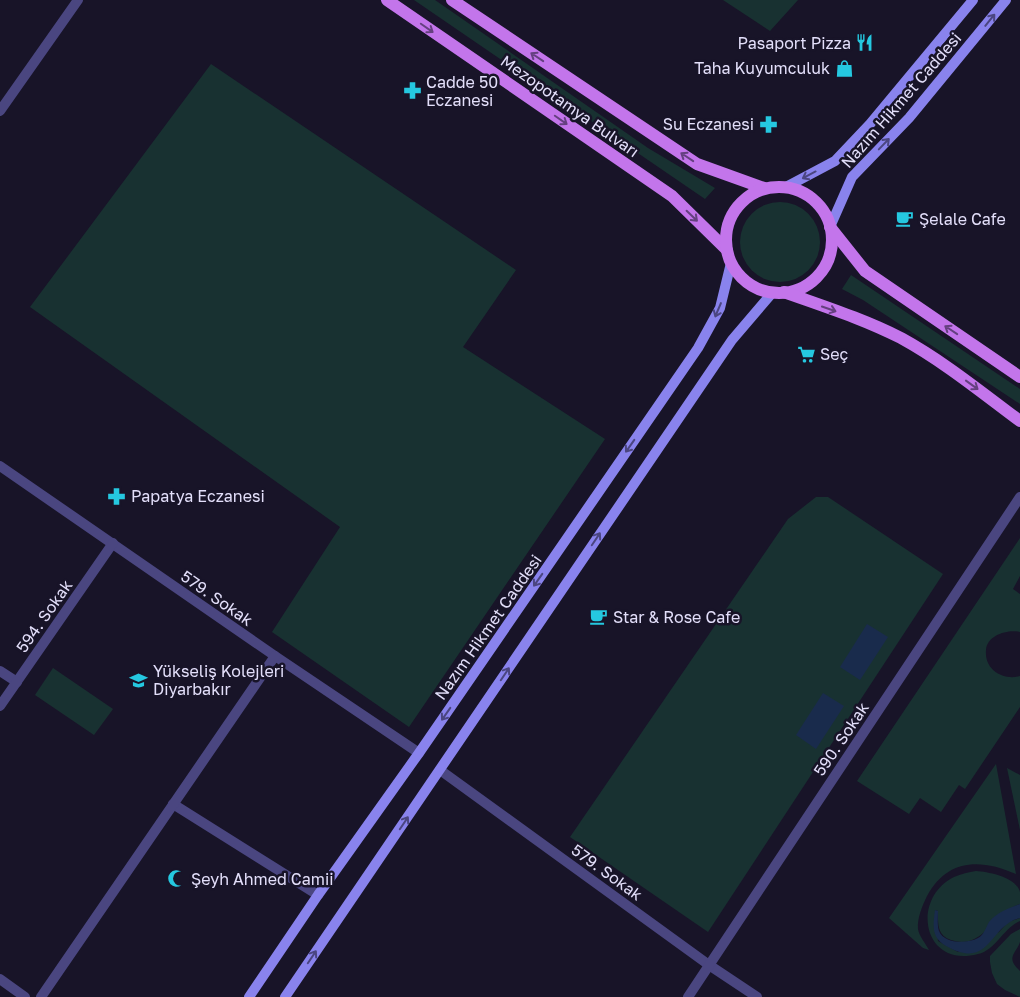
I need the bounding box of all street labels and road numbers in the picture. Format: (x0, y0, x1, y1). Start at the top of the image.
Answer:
street label: Nazım Hikmet Caddesi (837, 28, 965, 172)
street label: Mezopotamya Bulvarı (497, 51, 643, 161)
street label: Nazım Hikmet Caddesi (430, 550, 546, 704)
street label: 579. Sokak (177, 566, 257, 630)
street label: 594. Sokak (12, 576, 76, 656)
street label: 590. Sokak (809, 698, 873, 780)
street label: 579. Sokak (568, 840, 646, 904)

